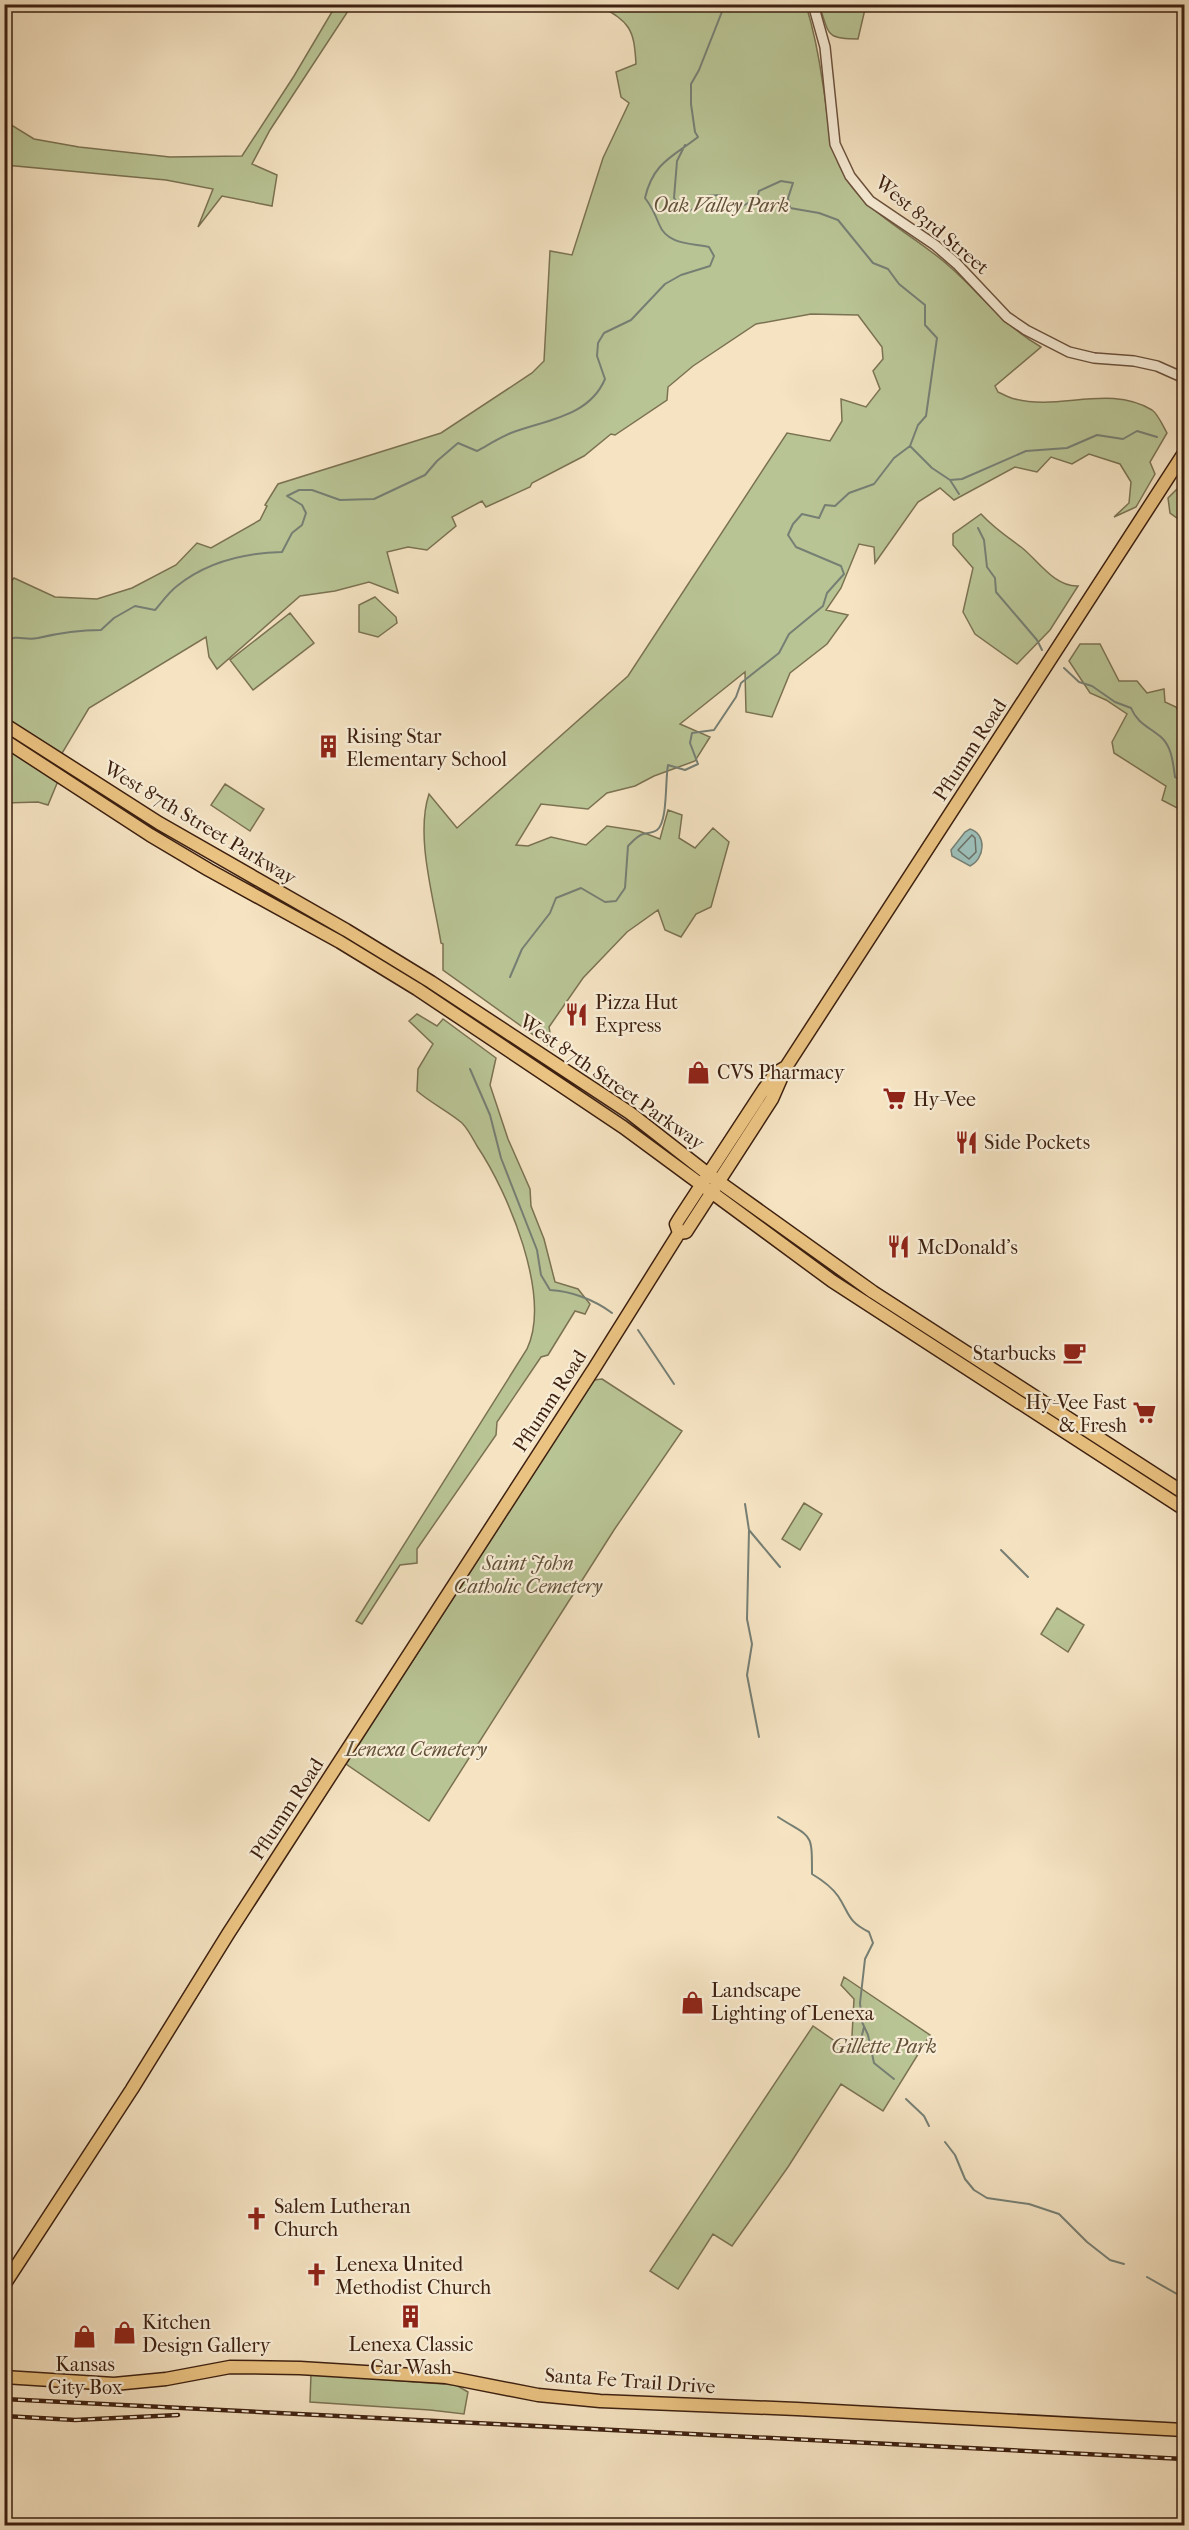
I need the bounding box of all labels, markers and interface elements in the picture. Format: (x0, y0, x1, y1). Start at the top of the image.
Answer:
street label: West 83rd Street (870, 170, 994, 279)
park label: Oak Valley Park (653, 194, 789, 217)
street label: Pflumm Road (929, 694, 1012, 805)
place label: Rising Star Elementary School (346, 725, 508, 771)
building icon: Rising Star Elementary School (315, 734, 341, 760)
street label: West 87th Street Parkway (99, 756, 302, 890)
place label: Pizza Hut Express (595, 991, 678, 1037)
restaurant icon: Pizza Hut Express (564, 1001, 590, 1027)
street label: West 87th Street Parkway (514, 1009, 710, 1155)
shop icon: CVS Pharmacy (686, 1059, 712, 1085)
place label: CVS Pharmacy (717, 1061, 846, 1084)
supermarket icon: Hy-Vee (882, 1086, 908, 1112)
place label: Hy-Vee (913, 1088, 976, 1111)
restaurant icon: Side Pockets (953, 1129, 979, 1155)
place label: Side Pockets (984, 1131, 1090, 1154)
restaurant icon: McDonald's (886, 1234, 912, 1260)
place label: McDonald's (917, 1236, 1018, 1259)
cafe icon: Starbucks (1061, 1340, 1087, 1366)
place label: Starbucks (973, 1342, 1056, 1365)
street label: Pflumm Road (509, 1345, 592, 1456)
place label: Hy-Vee Fast & Fresh (1025, 1391, 1128, 1437)
supermarket icon: Hy-Vee Fast & Fresh (1132, 1400, 1158, 1426)
park label: Saint John Catholic Cemetery (454, 1552, 603, 1598)
park label: Lenexa Cemetery (343, 1738, 488, 1761)
street label: Pflumm Road (246, 1753, 329, 1864)
place label: Landscape Lighting of Lenexa (711, 1979, 875, 2025)
shop icon: Landscape Lighting of Lenexa (680, 1989, 706, 2015)
park label: Gillette Park (831, 2035, 937, 2058)
place label: Salem Lutheran Church (274, 2195, 411, 2241)
church icon: Salem Lutheran Church (243, 2205, 269, 2231)
place label: Lenexa United Methodist Church (335, 2253, 492, 2299)
church icon: Lenexa United Methodist Church (304, 2262, 330, 2288)
building icon: Lenexa Classic Car Wash (398, 2304, 424, 2330)
place label: Kitchen Design Gallery (142, 2311, 272, 2357)
shop icon: Kitchen Design Gallery (111, 2320, 137, 2346)
shop icon: Kansas City Box (72, 2323, 98, 2349)
place label: Lenexa Classic Car Wash (349, 2333, 474, 2379)
place label: Kansas City Box (48, 2353, 123, 2399)
street label: Santa Fe Trail Drive (544, 2364, 716, 2398)

